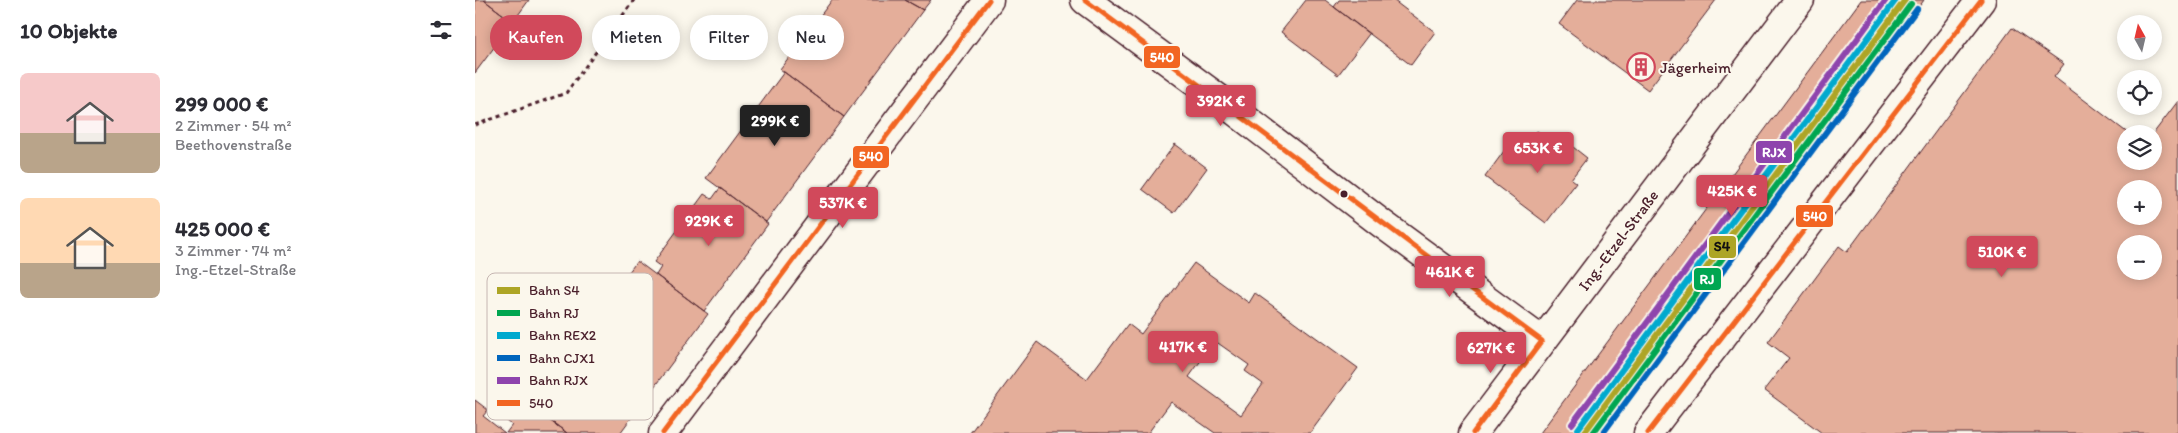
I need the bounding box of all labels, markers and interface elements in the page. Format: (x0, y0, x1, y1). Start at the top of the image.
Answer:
chip: Kaufen (490, 15, 582, 60)
chip: Mieten (592, 15, 680, 60)
chip: Filter (690, 15, 768, 60)
chip: Neu (778, 15, 844, 60)
north arrow (2117, 15, 2163, 60)
map controls (2117, 15, 2162, 280)
icon: filters (427, 16, 455, 44)
text: 10 Objekte (20, 18, 117, 43)
line badge: 540 (1143, 45, 1181, 69)
text: 540 (1150, 49, 1175, 66)
building icon: Jägerheim (1626, 52, 1656, 82)
place label: Jägerheim (1660, 58, 1732, 77)
button: locate (2117, 70, 2162, 115)
pin: 392K € (1180, 84, 1262, 127)
text: 299 000 € (175, 91, 268, 116)
text: 392K € (1197, 91, 1245, 110)
icon: home (60, 93, 120, 153)
pin: 299K € (734, 104, 816, 147)
text: 299K € (751, 111, 799, 130)
text: 2 Zimmer · 54 m² (175, 116, 292, 135)
button: layers (2117, 125, 2162, 170)
pin: 653K € (1497, 132, 1579, 174)
text: Beethovenstraße (175, 135, 292, 154)
text: 653K € (1514, 138, 1562, 157)
line badge: RJX (1755, 140, 1793, 164)
text: RJX (1762, 144, 1786, 161)
line badge: 540 (852, 145, 890, 169)
text: 540 (859, 148, 884, 165)
pin: 425K € (1691, 174, 1773, 217)
button: + (2117, 180, 2162, 225)
text: 425K € (1707, 181, 1757, 200)
pin: 537K € (802, 186, 884, 229)
street label: Ing.-Etzel-Straße (1574, 186, 1663, 294)
unlabelled marker (1339, 189, 1349, 199)
text: 537K € (819, 193, 867, 212)
pin: 929K € (668, 204, 750, 247)
line badge: 540 (1795, 204, 1834, 228)
text: 540 (1803, 208, 1828, 225)
text: 929K € (685, 211, 733, 230)
text: 425 000 € (175, 216, 270, 241)
icon: home (60, 218, 120, 278)
line badge: S4 (1708, 235, 1737, 259)
button: − (2117, 235, 2162, 280)
pin: 510K € (1961, 236, 2043, 278)
text: S4 (1714, 238, 1731, 255)
text: 3 Zimmer · 74 m² (175, 241, 291, 260)
text: 510K € (1978, 242, 2026, 261)
pin: 461K € (1409, 256, 1491, 298)
text: Ing.-Etzel-Straße (175, 260, 296, 279)
text: 461K € (1426, 262, 1474, 281)
line badge: RJ (1693, 267, 1722, 291)
text: RJ (1700, 271, 1714, 288)
legend (487, 273, 653, 420)
text: Bahn S4 (529, 282, 580, 299)
text: Bahn RJ (529, 305, 579, 322)
text: Bahn REX2 (529, 327, 597, 344)
pin: 417K € (1142, 330, 1224, 373)
pin: 627K € (1450, 332, 1532, 374)
text: 417K € (1159, 337, 1207, 356)
text: 627K € (1467, 338, 1515, 357)
text: Bahn CJX1 (529, 350, 595, 367)
text: Bahn RJX (529, 372, 588, 389)
text: 540 (529, 395, 553, 412)

